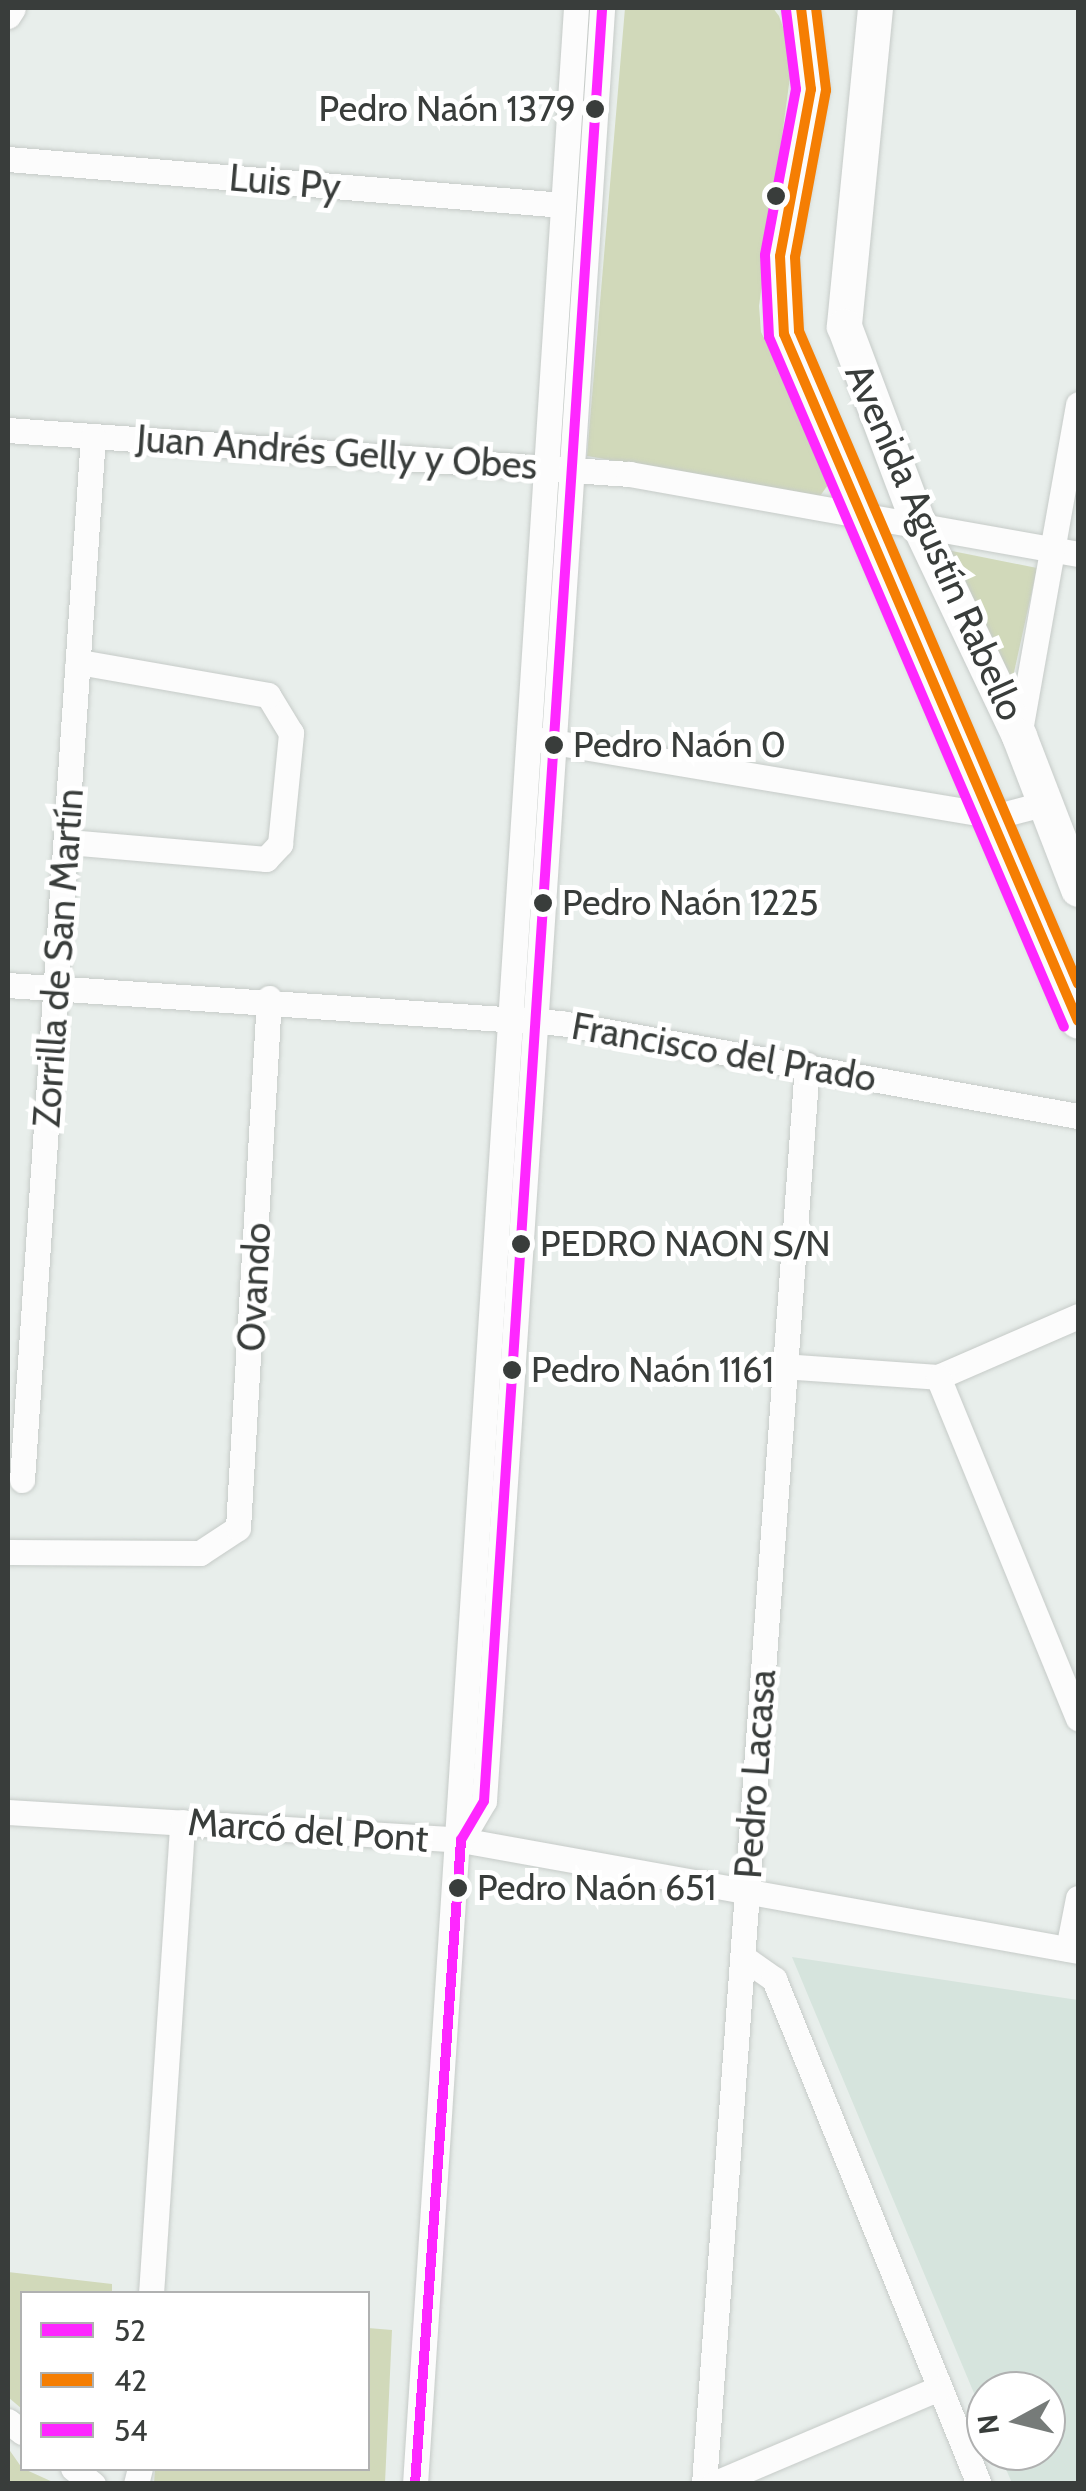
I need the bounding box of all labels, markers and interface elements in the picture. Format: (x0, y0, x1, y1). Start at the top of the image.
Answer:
place label: Pedro Naón 1379 (319, 87, 576, 131)
marker: Pedro Naón 1379 (585, 99, 605, 119)
street label: Luis Py (227, 154, 343, 210)
unlabelled marker (766, 186, 786, 206)
street label: Avenida Agustín Rabello (836, 357, 1034, 727)
street label: Juan Andrés Gelly y Obes (135, 415, 539, 489)
place label: Pedro Naón 0 (573, 723, 786, 767)
marker: Pedro Naón 0 (544, 735, 564, 755)
street label: Zorrilla de San Martín (23, 787, 93, 1129)
place label: Pedro Naón 1225 (562, 881, 819, 925)
marker: Pedro Naón 1225 (533, 893, 553, 913)
street label: Francisco del Prado (568, 1003, 880, 1101)
street label: Ovando (228, 1221, 280, 1353)
place label: PEDRO NAON S/N (540, 1222, 831, 1266)
marker: PEDRO NAON S/N (511, 1234, 531, 1254)
place label: Pedro Naón 1161 (531, 1348, 774, 1392)
marker: Pedro Naón 1161 (502, 1360, 522, 1380)
street label: Pedro Lacasa (725, 1668, 785, 1880)
street label: Marcó del Pont (186, 1799, 430, 1861)
place label: Pedro Naón 651 (477, 1866, 716, 1910)
marker: Pedro Naón 651 (448, 1878, 468, 1898)
legend (20, 2291, 370, 2471)
text: 52 (114, 2312, 146, 2349)
text: 42 (114, 2362, 147, 2399)
north arrow (966, 2371, 1066, 2471)
text: 54 (114, 2412, 148, 2449)
text: N (970, 2413, 1006, 2436)

